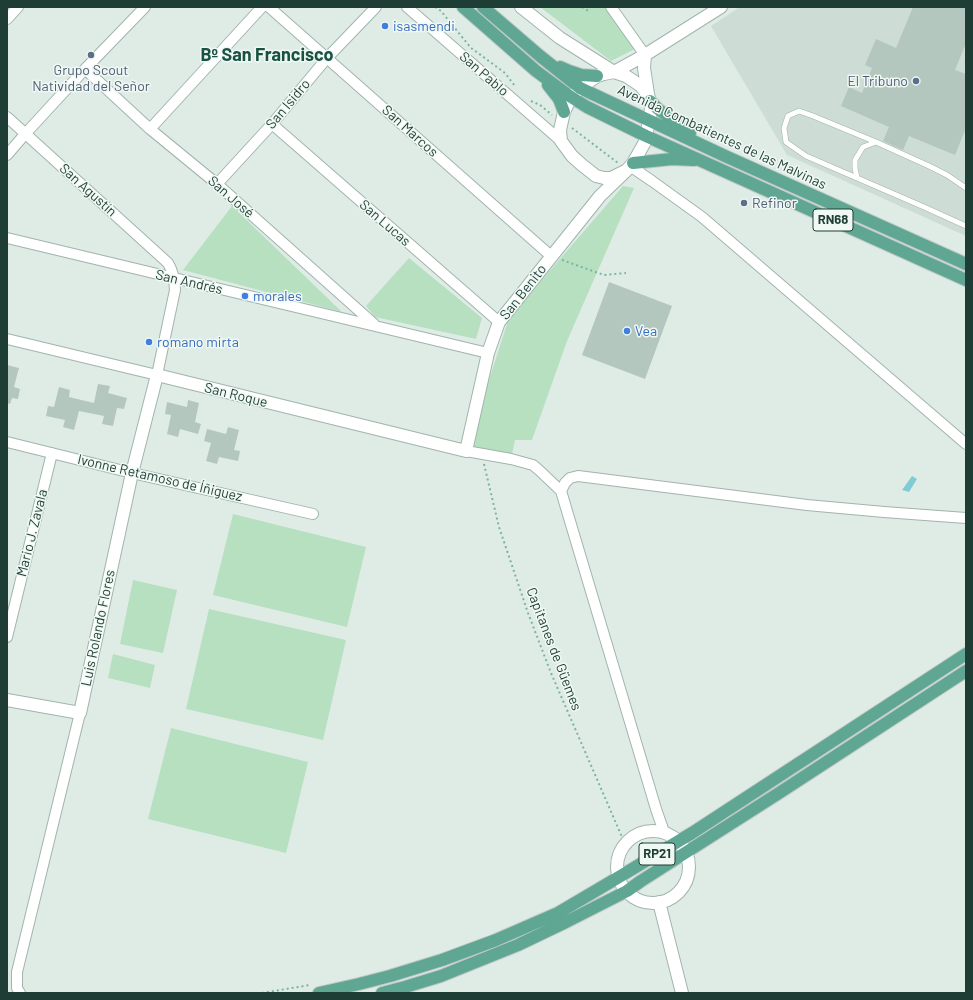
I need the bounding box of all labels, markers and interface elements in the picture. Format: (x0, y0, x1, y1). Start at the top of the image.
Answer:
place label: isasmendi (393, 18, 455, 34)
marker: isasmendi (380, 21, 390, 31)
district label: Bº San Francisco (200, 44, 334, 66)
street label: San Pablo (456, 48, 512, 100)
marker: Grupo Scout Natividad del Señor (86, 50, 96, 60)
place label: Grupo Scout Natividad del Señor (32, 62, 150, 94)
place label: El Tribuno (847, 73, 908, 89)
street label: San Isidro (262, 76, 314, 132)
marker: El Tribuno (911, 76, 921, 86)
street label: Avenida Combatientes de las Malvinas (615, 81, 829, 193)
street label: San Marcos (379, 102, 441, 160)
street label: San Agustín (56, 160, 120, 220)
street label: San José (205, 172, 257, 222)
place label: Refinor (752, 195, 797, 211)
street label: San Lucas (356, 196, 414, 250)
marker: Refinor (739, 198, 749, 208)
road number: RN68 (813, 209, 853, 231)
street label: San Benito (496, 261, 550, 323)
street label: San Andrés (154, 266, 224, 298)
place label: morales (253, 288, 302, 304)
marker: morales (240, 291, 250, 301)
place label: Vea (635, 323, 657, 339)
marker: Vea (622, 326, 632, 336)
place label: romano mirta (157, 334, 239, 350)
marker: romano mirta (144, 337, 154, 347)
street label: San Roque (203, 379, 269, 411)
street label: Ivonne Retamoso de Íñiguez (76, 451, 244, 505)
street label: Mario J. Zavala (13, 487, 51, 579)
street label: Luis Rolando Flores (77, 568, 119, 688)
street label: Capitanes de Güemes (523, 585, 585, 713)
road number: RP21 (639, 843, 675, 865)

